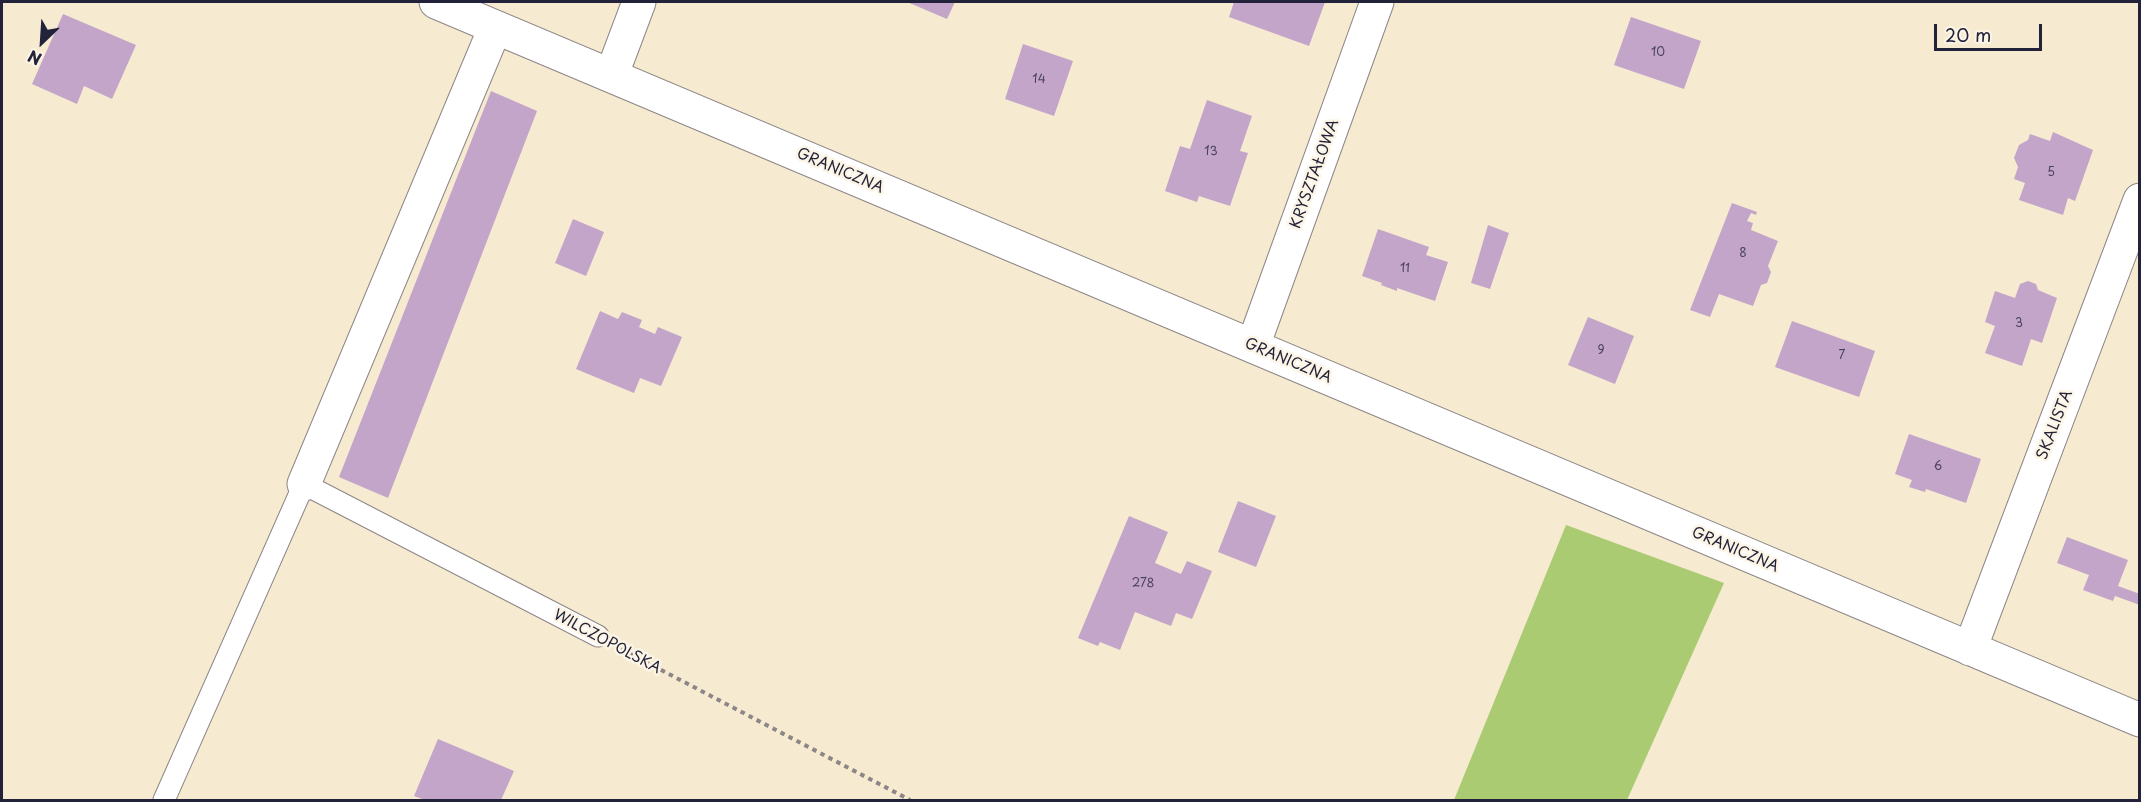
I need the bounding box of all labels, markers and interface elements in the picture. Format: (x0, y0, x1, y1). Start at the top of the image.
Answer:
north arrow (12, 12, 72, 72)
scale bar (1937, 12, 2045, 50)
text: 20 m (1945, 21, 1991, 48)
text: N (24, 45, 45, 72)
house number: 10 (1651, 46, 1665, 60)
house number: 14 (1032, 73, 1046, 87)
street label: KRYSZTAŁOWA (1287, 117, 1343, 231)
street label: GRANICZNA (794, 145, 886, 197)
house number: 13 (1204, 145, 1218, 159)
house number: 5 (2047, 166, 2055, 180)
house number: 8 (1739, 247, 1747, 261)
house number: 11 (1400, 262, 1410, 276)
house number: 3 (2015, 317, 2023, 331)
street label: GRANICZNA (1242, 335, 1334, 387)
house number: 9 (1597, 344, 1605, 358)
house number: 7 (1839, 349, 1845, 363)
street label: SKALISTA (2034, 388, 2076, 462)
house number: 6 (1934, 460, 1942, 474)
street label: GRANICZNA (1689, 524, 1781, 576)
house number: 278 (1132, 577, 1154, 591)
street label: WILCZOPOLSKA (550, 606, 664, 678)

